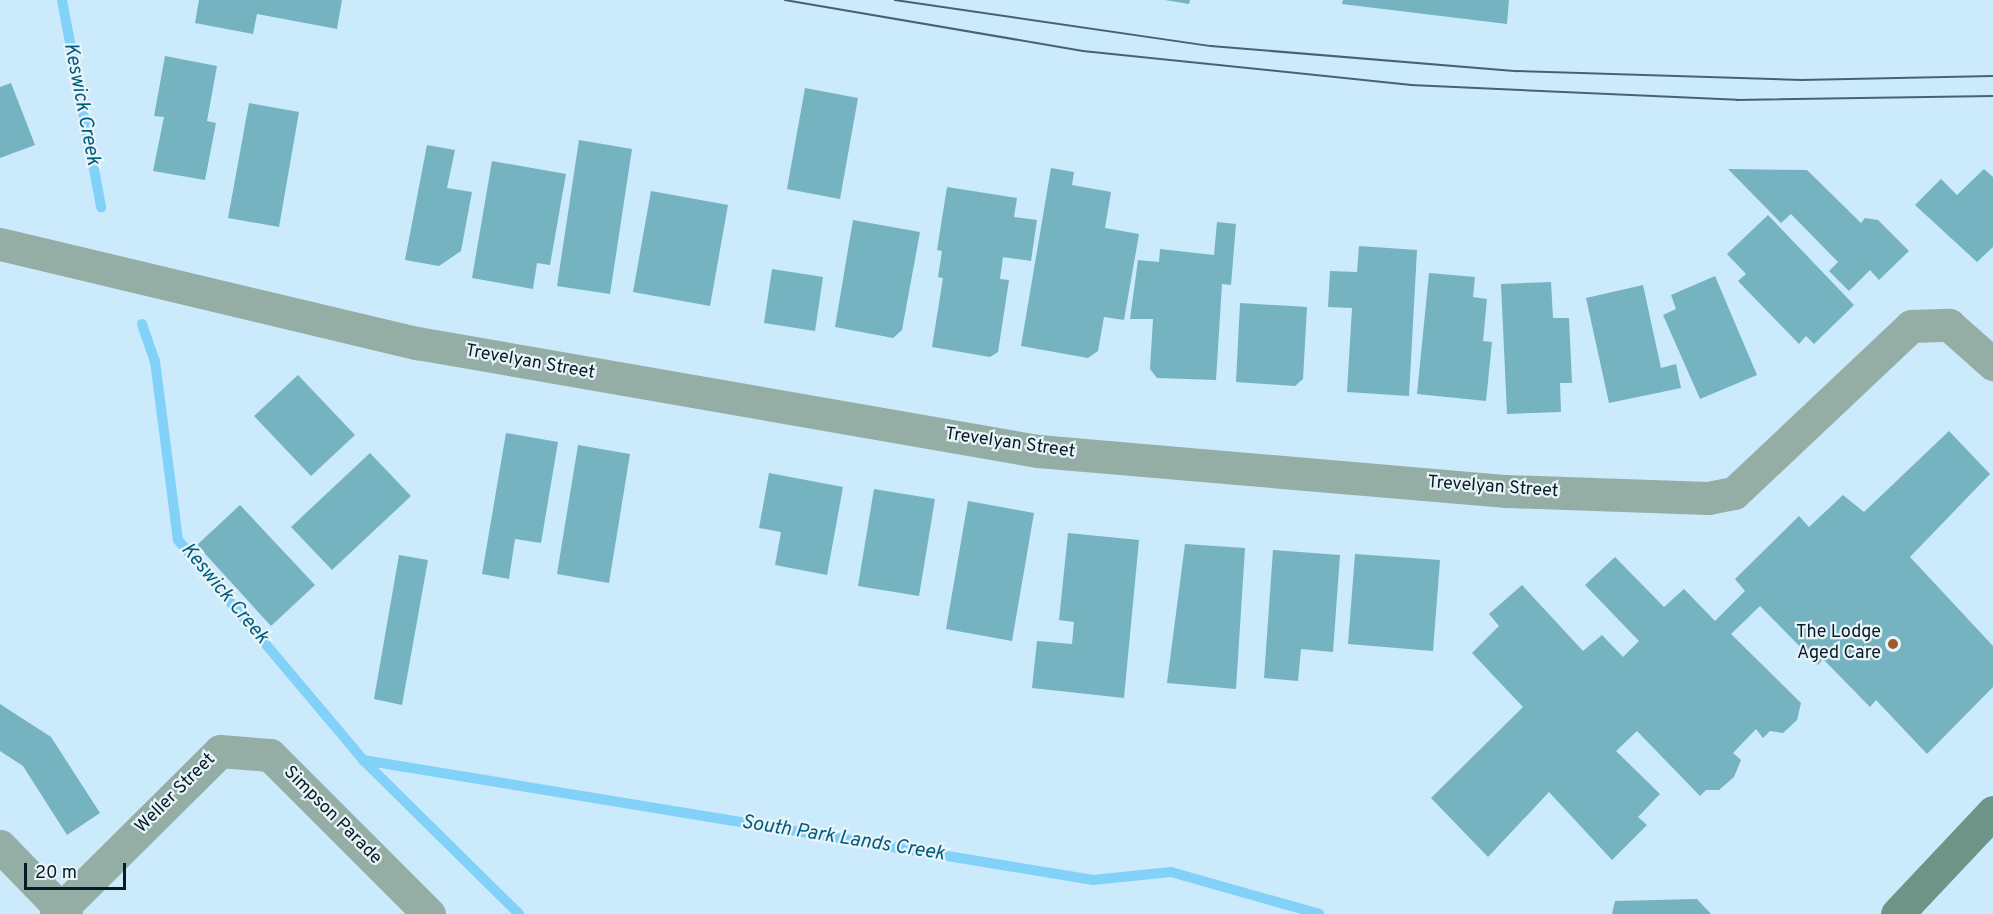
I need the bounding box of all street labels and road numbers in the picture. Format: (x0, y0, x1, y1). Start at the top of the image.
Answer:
street label: Trevelyan Street (464, 341, 596, 385)
street label: Trevelyan Street (944, 424, 1076, 464)
street label: Trevelyan Street (1427, 473, 1559, 503)
street label: Weller Street (131, 749, 221, 839)
street label: Simpson Parade (278, 762, 386, 870)

